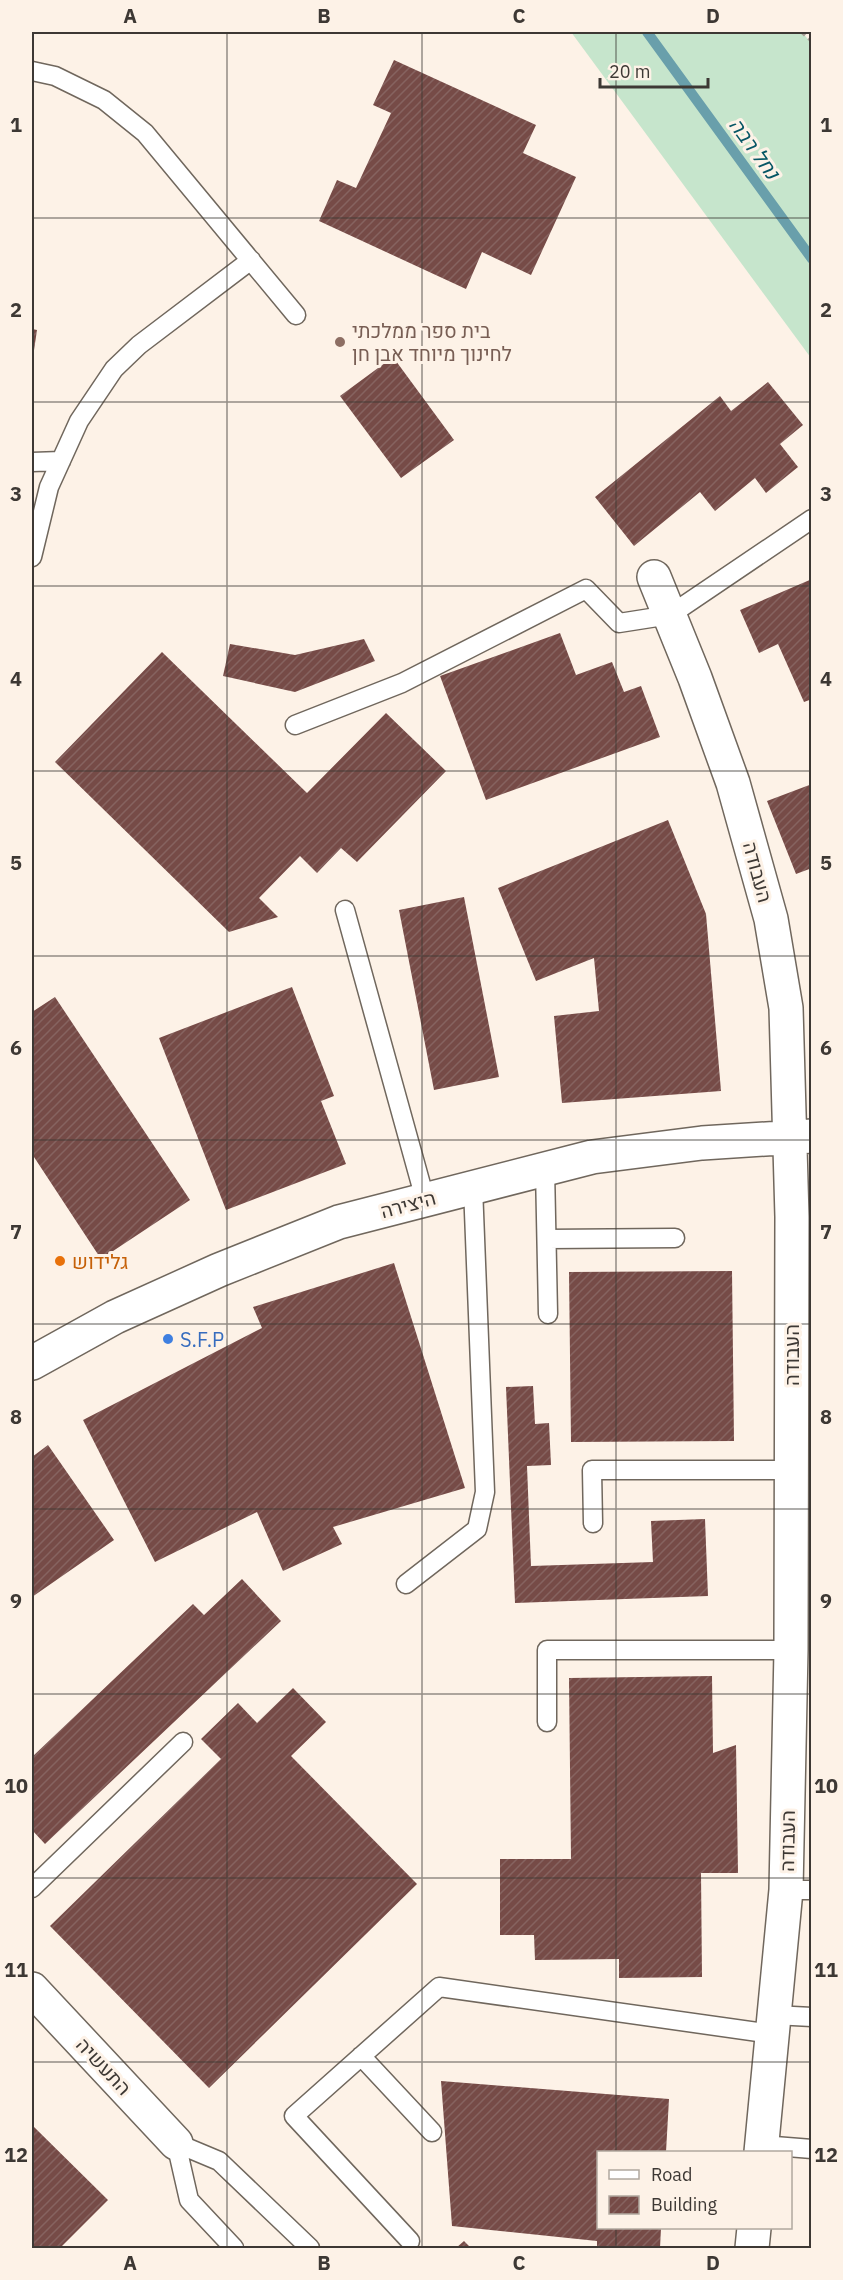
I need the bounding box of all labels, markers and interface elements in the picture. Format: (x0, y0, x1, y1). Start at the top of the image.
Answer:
text: A (123, 2, 137, 29)
text: B (317, 2, 331, 29)
text: C (512, 2, 526, 29)
text: D (706, 2, 720, 29)
scale bar (600, 51, 708, 89)
text: 20 m (609, 60, 651, 83)
text: 1 (10, 111, 22, 138)
text: 1 (820, 111, 832, 138)
water label: נחל רבה (723, 112, 788, 186)
text: 2 (10, 296, 22, 323)
text: 2 (820, 296, 832, 323)
place label: בית ספר ממלכתי לחינוך מיוחד אבן חן (352, 317, 512, 367)
marker: בית ספר ממלכתי לחינוך מיוחד אבן חן (333, 335, 347, 349)
text: 3 (10, 480, 22, 507)
text: 3 (820, 480, 832, 507)
text: 4 (10, 665, 22, 692)
text: 4 (820, 665, 832, 692)
street label: העבודה (737, 839, 779, 905)
text: 5 (10, 849, 22, 876)
text: 5 (820, 849, 832, 876)
text: 6 (10, 1034, 22, 1061)
text: 6 (820, 1034, 832, 1061)
street label: היצירה (377, 1184, 439, 1224)
text: 7 (10, 1218, 22, 1245)
text: 7 (820, 1218, 832, 1245)
place label: גלידוש (72, 1248, 128, 1275)
marker: גלידוש (53, 1254, 67, 1268)
street label: העבודה (778, 1324, 805, 1386)
place label: S.F.P (180, 1326, 224, 1353)
marker: S.F.P (161, 1332, 175, 1346)
text: 8 (10, 1403, 22, 1430)
text: 8 (820, 1403, 832, 1430)
text: 9 (10, 1587, 22, 1614)
text: 9 (820, 1587, 832, 1614)
text: 10 (4, 1772, 28, 1799)
text: 10 (814, 1772, 838, 1799)
street label: העבודה (773, 1810, 801, 1872)
text: 11 (4, 1956, 28, 1983)
text: 11 (814, 1956, 838, 1983)
street label: התעשיה (70, 2031, 138, 2101)
text: 12 (4, 2141, 28, 2168)
text: 12 (814, 2141, 838, 2168)
legend (597, 2151, 792, 2229)
text: Road (651, 2163, 692, 2186)
text: Building (651, 2193, 718, 2216)
text: A (123, 2249, 137, 2276)
text: B (317, 2249, 331, 2276)
text: C (512, 2249, 526, 2276)
text: D (706, 2249, 720, 2276)

